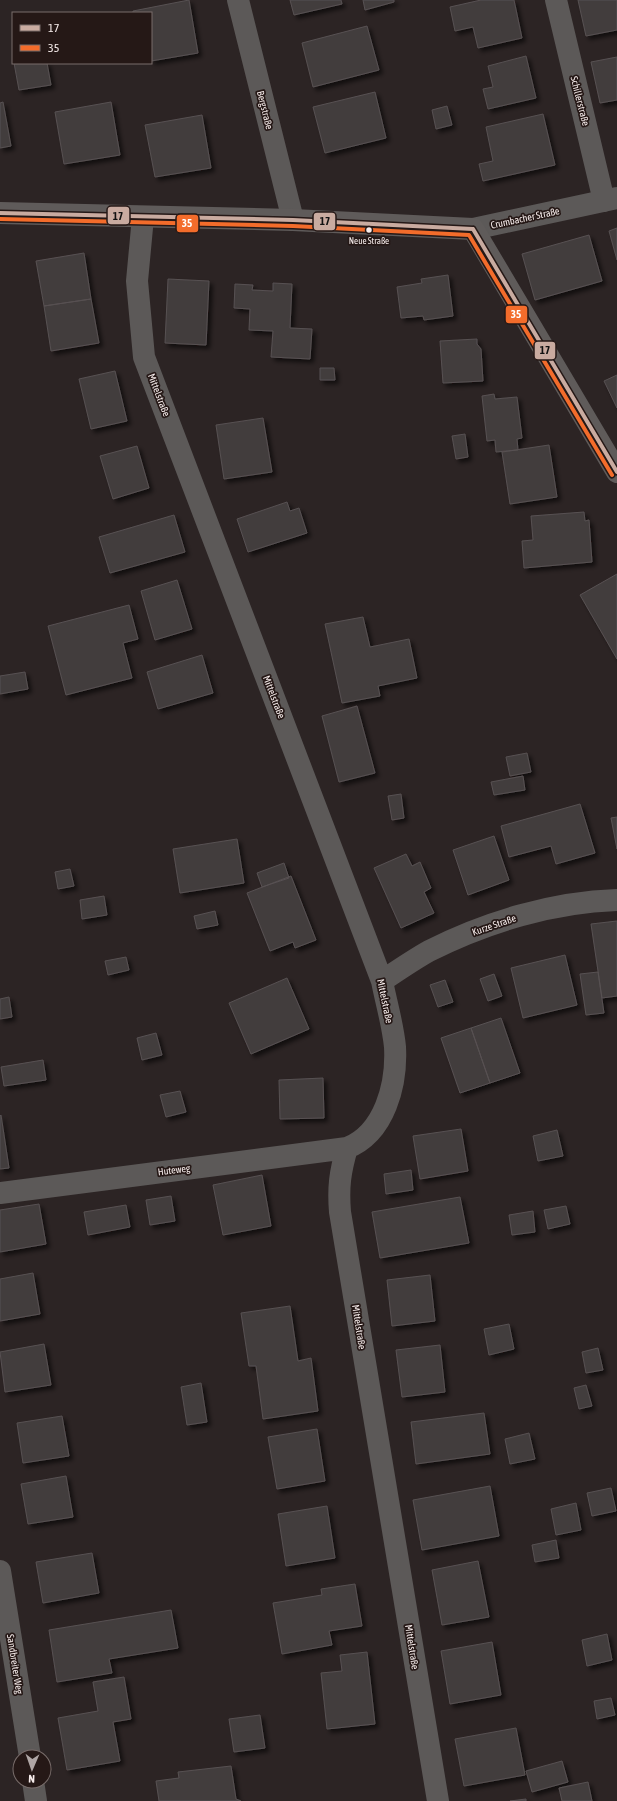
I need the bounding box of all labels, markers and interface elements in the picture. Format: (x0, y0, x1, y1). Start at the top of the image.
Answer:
legend (12, 12, 152, 64)
text: 17 (48, 21, 60, 35)
text: 35 (48, 41, 59, 55)
street label: Schillerstraße (569, 75, 592, 127)
street label: Bergstraße (255, 90, 275, 131)
street label: Crumbacher Straße (490, 205, 561, 231)
line badge: 17 (107, 206, 130, 225)
text: 17 (113, 210, 123, 222)
line badge: 17 (313, 212, 336, 231)
line badge: 35 (176, 214, 199, 233)
text: 17 (320, 215, 330, 227)
text: 35 (182, 217, 192, 229)
marker: Neue Straße (364, 225, 374, 235)
place label: Neue Straße (349, 236, 389, 246)
line badge: 35 (505, 305, 528, 324)
text: 35 (511, 308, 521, 320)
line badge: 17 (534, 341, 556, 360)
text: 17 (540, 344, 550, 356)
street label: Mittelstraße (146, 372, 172, 418)
street label: Mittelstraße (261, 674, 287, 720)
street label: Kurze Straße (471, 912, 518, 938)
street label: Mittelstraße (375, 978, 395, 1025)
street label: Huteweg (157, 1162, 192, 1177)
street label: Mittelstraße (350, 1304, 368, 1350)
street label: Mittelstraße (403, 1624, 421, 1670)
street label: Sandbreiter Weg (5, 1633, 25, 1695)
north arrow (12, 1749, 52, 1789)
text: N (28, 1773, 35, 1785)

